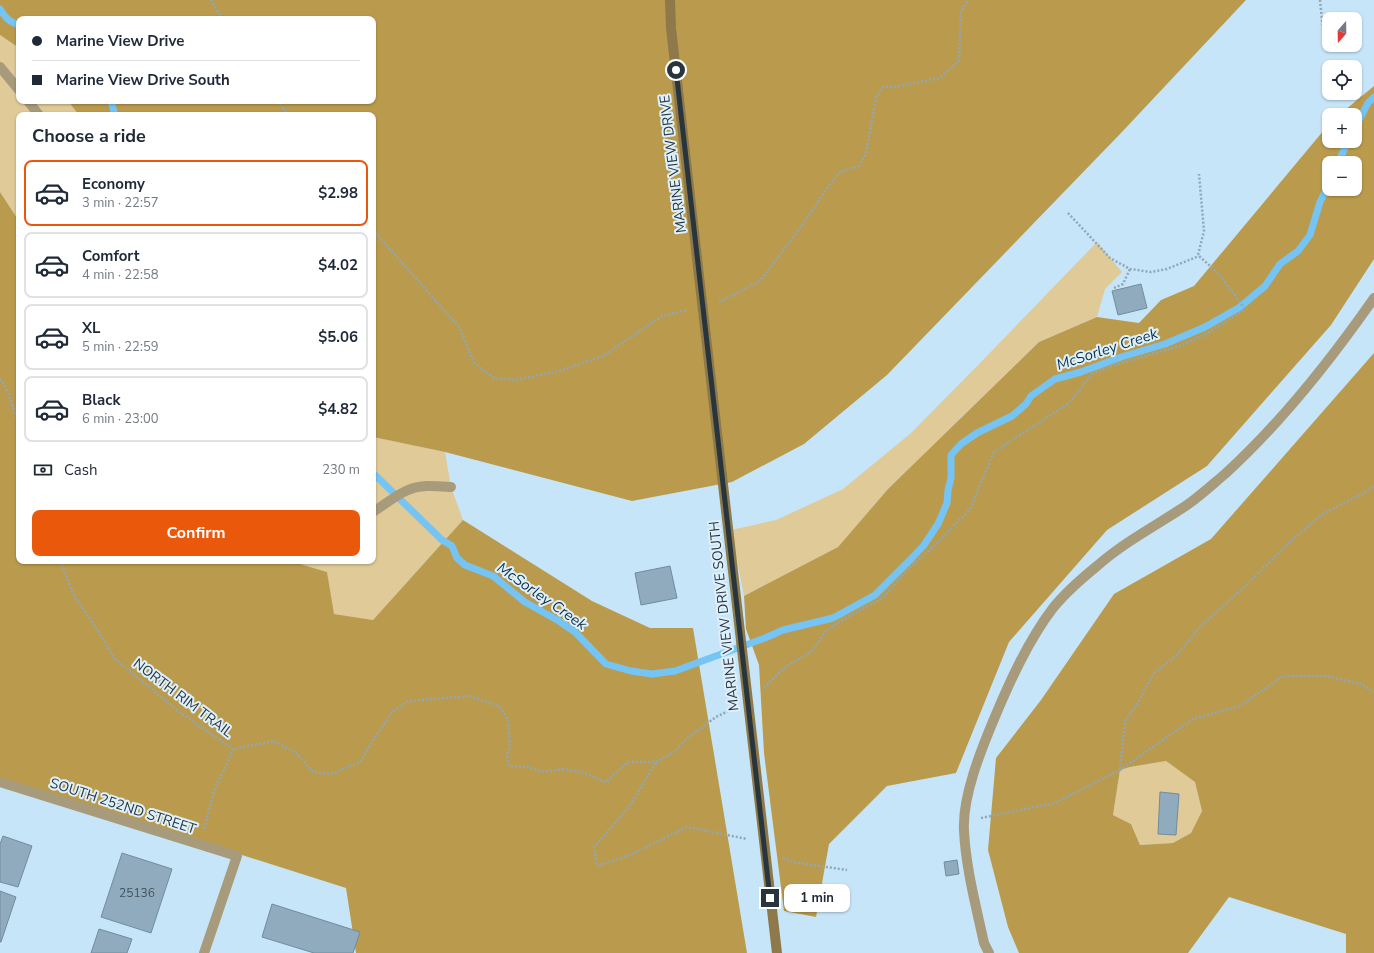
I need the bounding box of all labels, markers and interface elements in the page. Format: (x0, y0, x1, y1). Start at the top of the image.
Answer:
north arrow (1322, 12, 1362, 52)
map controls (1322, 12, 1362, 196)
text: Marine View Drive (56, 31, 184, 51)
button: locate (1322, 60, 1362, 100)
route start (667, 61, 685, 79)
text: Marine View Drive South (56, 70, 230, 90)
street label: MARINE VIEW DRIVE (655, 94, 691, 234)
button: + (1322, 108, 1362, 148)
text: Choose a ride (32, 124, 146, 148)
button: − (1322, 156, 1362, 196)
text: Economy (82, 174, 145, 194)
icon: car (34, 175, 70, 211)
text: $2.98 (318, 183, 358, 203)
text: 3 min · 22:57 (82, 194, 158, 212)
text: Comfort (82, 246, 139, 266)
icon: car (34, 247, 70, 283)
text: $4.02 (318, 255, 358, 275)
text: 4 min · 22:58 (82, 266, 158, 284)
text: XL (82, 318, 101, 338)
icon: car (34, 319, 70, 355)
water label: McSorley Creek (1054, 323, 1161, 375)
text: $5.06 (318, 327, 358, 347)
text: 5 min · 22:59 (82, 338, 158, 356)
text: Black (82, 390, 120, 410)
icon: car (34, 391, 70, 427)
text: $4.82 (318, 399, 358, 419)
text: 6 min · 23:00 (82, 410, 158, 428)
icon: cash (32, 459, 54, 481)
text: Cash (64, 460, 98, 480)
text: 230 m (322, 461, 360, 479)
button: Confirm (32, 510, 360, 556)
street label: MARINE VIEW DRIVE SOUTH (705, 520, 743, 712)
water label: McSorley Creek (493, 558, 591, 635)
street label: NORTH RIM TRAIL (129, 654, 237, 742)
street label: SOUTH 252ND STREET (48, 773, 199, 839)
callout: 1 min (784, 884, 850, 912)
house number: 25136 (119, 885, 155, 901)
route end (761, 889, 779, 907)
text: 1 min (800, 889, 834, 907)

